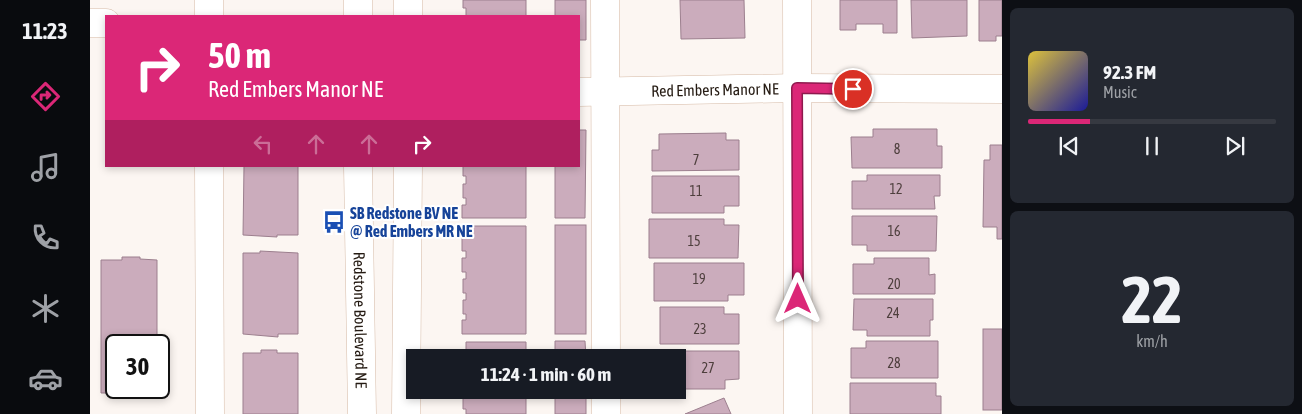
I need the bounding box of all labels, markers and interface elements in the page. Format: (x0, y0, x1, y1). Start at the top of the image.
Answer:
text: 11:23 (22, 18, 68, 44)
icon: right (125, 35, 190, 100)
text: 50 m (208, 35, 271, 75)
text: 92.3 FM (1103, 61, 1156, 83)
pin (832, 68, 874, 110)
icon: arrive (839, 75, 867, 103)
text: Red Embers Manor NE (208, 76, 383, 102)
icon: directions (28, 79, 63, 114)
street label: Red Embers Manor NE (651, 79, 779, 100)
text: Music (1103, 83, 1137, 101)
icon: left (249, 130, 277, 158)
icon: ahead (302, 130, 330, 158)
icon: ahead (355, 130, 383, 158)
icon: right (408, 130, 436, 158)
icon: previous (1055, 132, 1083, 160)
icon: pause (1138, 132, 1166, 160)
icon: next (1221, 132, 1249, 160)
house number: 8 (894, 141, 901, 157)
icon: music (28, 150, 63, 185)
house number: 7 (693, 152, 699, 168)
house number: 12 (889, 181, 903, 197)
house number: 11 (689, 183, 703, 199)
place label: SB Redstone BV NE @ Red Embers MR NE (350, 204, 473, 240)
bus stop icon: SB Redstone BV NE @ Red Embers MR NE (321, 209, 347, 235)
icon: phone (28, 220, 63, 255)
house number: 16 (887, 223, 901, 239)
house number: 15 (687, 233, 701, 249)
street label: Redstone Boulevard NE (350, 252, 371, 389)
text: 22 (1121, 262, 1183, 337)
house number: 19 (692, 271, 706, 287)
position arrow (771, 272, 823, 324)
house number: 20 (887, 276, 901, 292)
icon: climate (28, 291, 63, 326)
house number: 24 (886, 305, 900, 321)
house number: 23 (693, 321, 707, 337)
text: km/h (1136, 332, 1168, 350)
speed limit sign: 30 (105, 334, 170, 399)
house number: 28 (887, 355, 901, 371)
house number: 27 (701, 360, 715, 376)
icon: car (28, 361, 63, 396)
text: 11:24 · 1 min · 60 m (481, 363, 611, 385)

